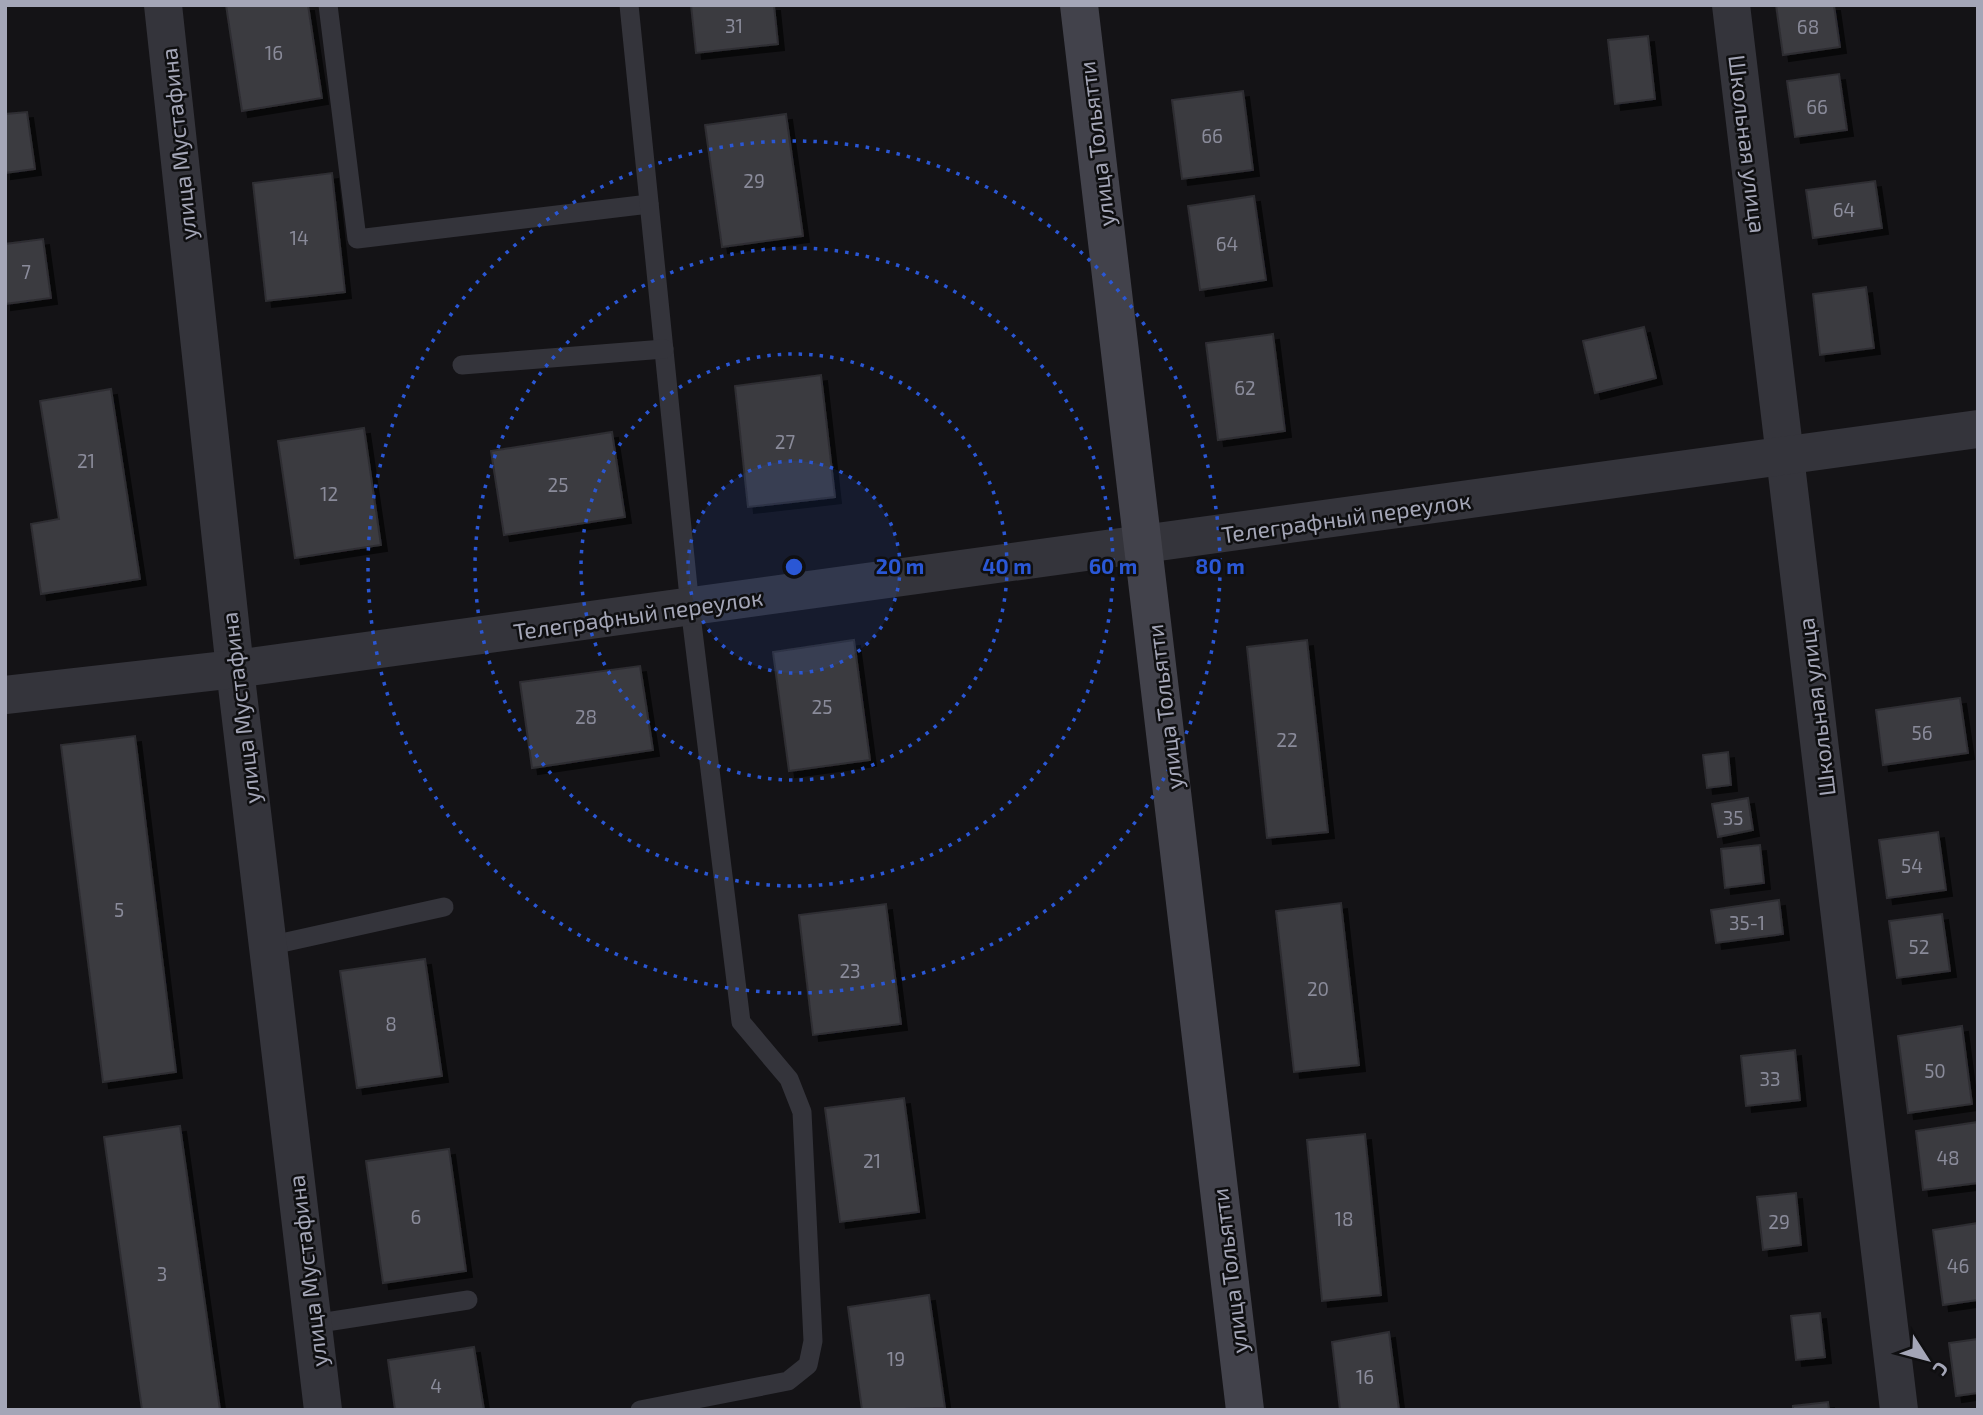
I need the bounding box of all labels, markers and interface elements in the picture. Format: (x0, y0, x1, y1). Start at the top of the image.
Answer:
house number: 31 (725, 14, 743, 37)
house number: 68 (1797, 15, 1819, 38)
house number: 16 (265, 41, 283, 64)
street label: улица Мустафина (154, 46, 203, 241)
street label: Школьная улица (1722, 53, 1773, 235)
street label: улица Тольятти (1072, 60, 1121, 228)
house number: 66 (1806, 95, 1828, 118)
house number: 66 (1201, 124, 1223, 147)
house number: 29 (743, 169, 765, 192)
house number: 64 (1833, 198, 1855, 221)
house number: 14 (289, 226, 309, 249)
house number: 64 (1216, 232, 1238, 255)
house number: 7 (21, 260, 31, 283)
house number: 62 (1234, 376, 1256, 399)
house number: 27 (775, 430, 795, 453)
house number: 21 (77, 449, 95, 472)
house number: 25 (548, 473, 568, 496)
house number: 12 (320, 482, 338, 505)
street label: Телеграфный переулок (1219, 486, 1473, 549)
text: 20 m (876, 553, 924, 578)
text: 40 m (982, 553, 1032, 578)
text: 60 m (1089, 553, 1137, 578)
text: 80 m (1195, 553, 1245, 578)
centre of rings (782, 555, 806, 579)
street label: Телеграфный переулок (511, 583, 765, 646)
street label: улица Мустафина (214, 610, 267, 806)
street label: Школьная улица (1791, 616, 1842, 798)
street label: улица Тольятти (1140, 623, 1189, 791)
house number: 25 (812, 695, 832, 718)
house number: 28 (575, 705, 597, 728)
house number: 56 (1911, 721, 1933, 744)
house number: 22 (1276, 728, 1298, 751)
house number: 35 (1723, 806, 1743, 829)
house number: 54 (1901, 854, 1923, 877)
house number: 5 (114, 898, 124, 921)
house number: 35-1 (1729, 911, 1765, 934)
house number: 52 (1909, 935, 1929, 958)
house number: 23 (839, 959, 861, 982)
house number: 20 (1307, 977, 1329, 1000)
house number: 8 (385, 1012, 397, 1035)
house number: 50 (1924, 1059, 1946, 1082)
house number: 33 (1759, 1067, 1781, 1090)
house number: 48 (1936, 1146, 1960, 1169)
house number: 21 (863, 1149, 881, 1172)
street label: улица Мустафина (281, 1173, 334, 1369)
street label: улица Тольятти (1205, 1187, 1254, 1355)
house number: 6 (411, 1205, 421, 1228)
house number: 18 (1334, 1207, 1354, 1230)
house number: 29 (1768, 1210, 1790, 1233)
house number: 46 (1947, 1254, 1969, 1277)
house number: 3 (157, 1262, 167, 1285)
north arrow (1892, 1324, 1962, 1394)
house number: 19 (887, 1347, 905, 1370)
text: С (1929, 1358, 1954, 1381)
house number: 16 (1356, 1365, 1374, 1388)
house number: 4 (430, 1374, 442, 1397)

